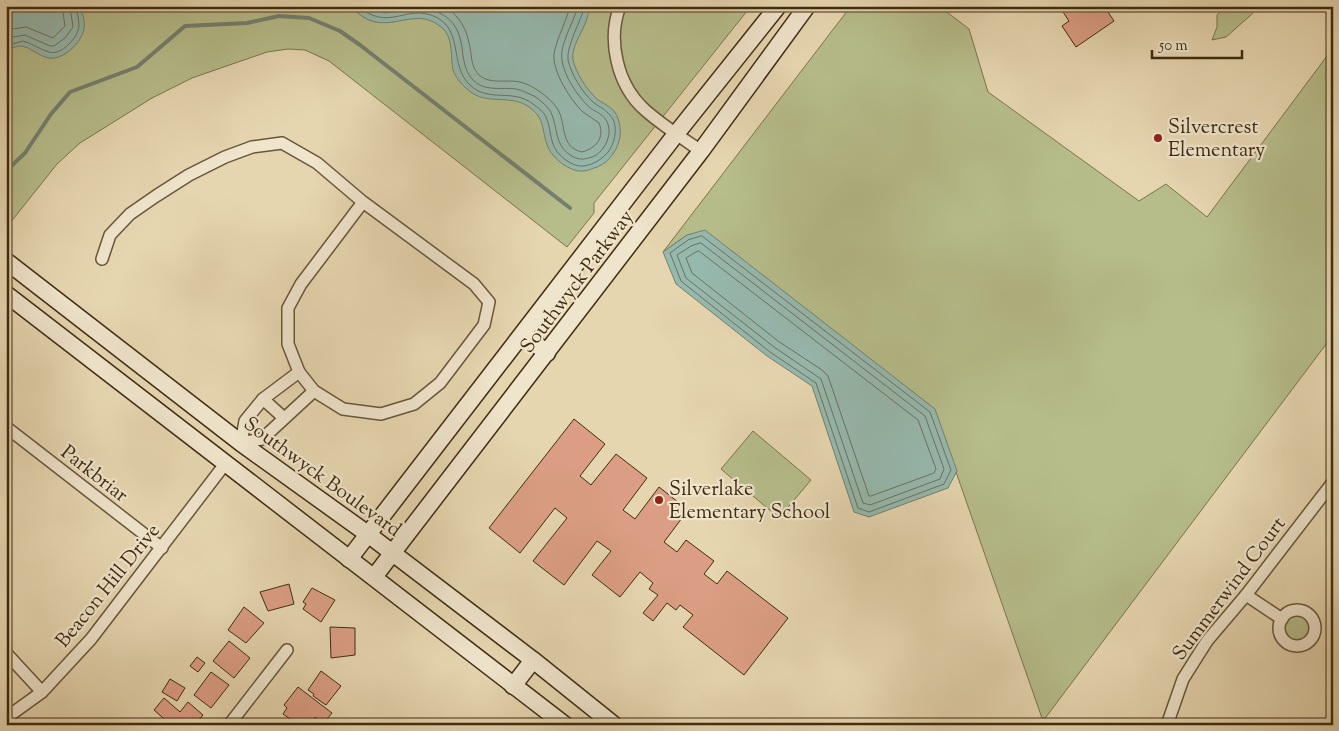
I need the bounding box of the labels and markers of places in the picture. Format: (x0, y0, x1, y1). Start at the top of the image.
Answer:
place label: Silvercrest Elementary (1168, 114, 1265, 166)
marker: Silvercrest Elementary (1152, 132, 1164, 144)
place label: Silverlake Elementary School (669, 476, 831, 528)
marker: Silverlake Elementary School (653, 494, 665, 506)

